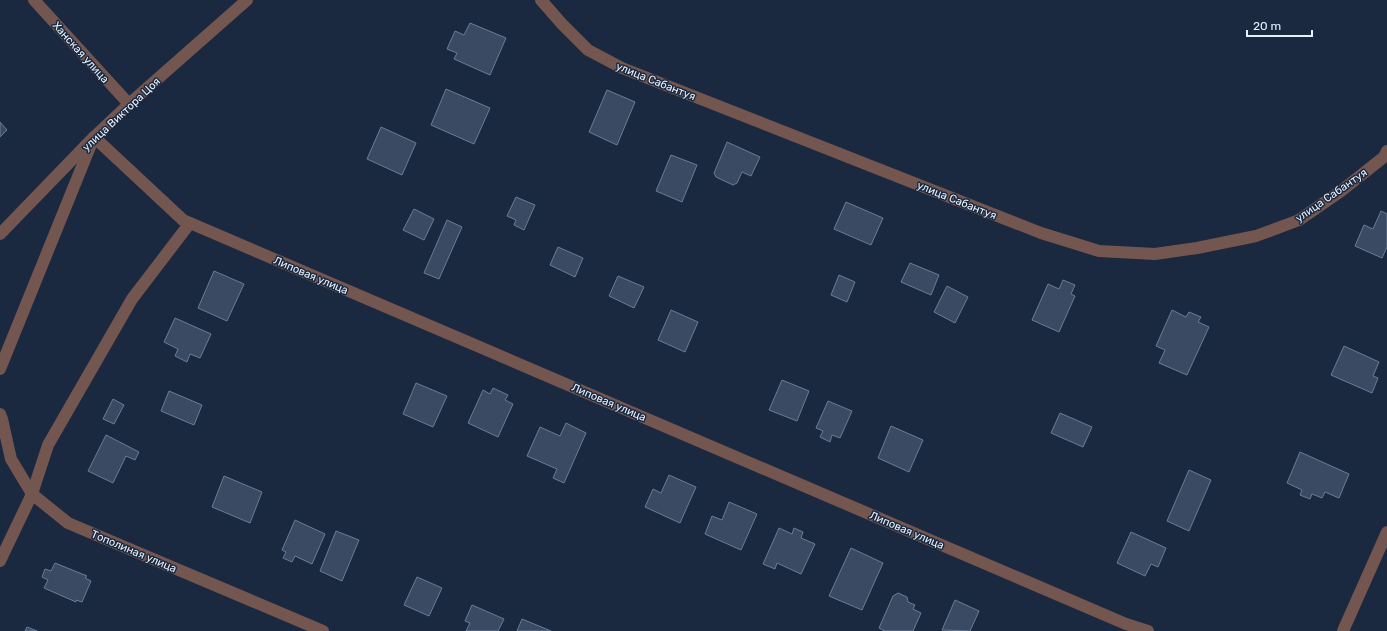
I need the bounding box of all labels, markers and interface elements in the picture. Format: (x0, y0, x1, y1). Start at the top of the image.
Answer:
scale bar (1247, 12, 1312, 38)
street label: Ханская улица (50, 19, 112, 86)
text: 20 m (1253, 19, 1281, 33)
street label: улица Сабантуя (614, 60, 697, 103)
street label: улица Виктора Цоя (80, 75, 163, 154)
street label: улица Сабантуя (1293, 166, 1370, 225)
street label: улица Сабантуя (915, 179, 998, 222)
street label: Липовая улица (272, 254, 350, 297)
street label: Липовая улица (570, 381, 648, 424)
street label: Липовая улица (868, 509, 946, 552)
street label: Тополиная улица (89, 528, 179, 575)

